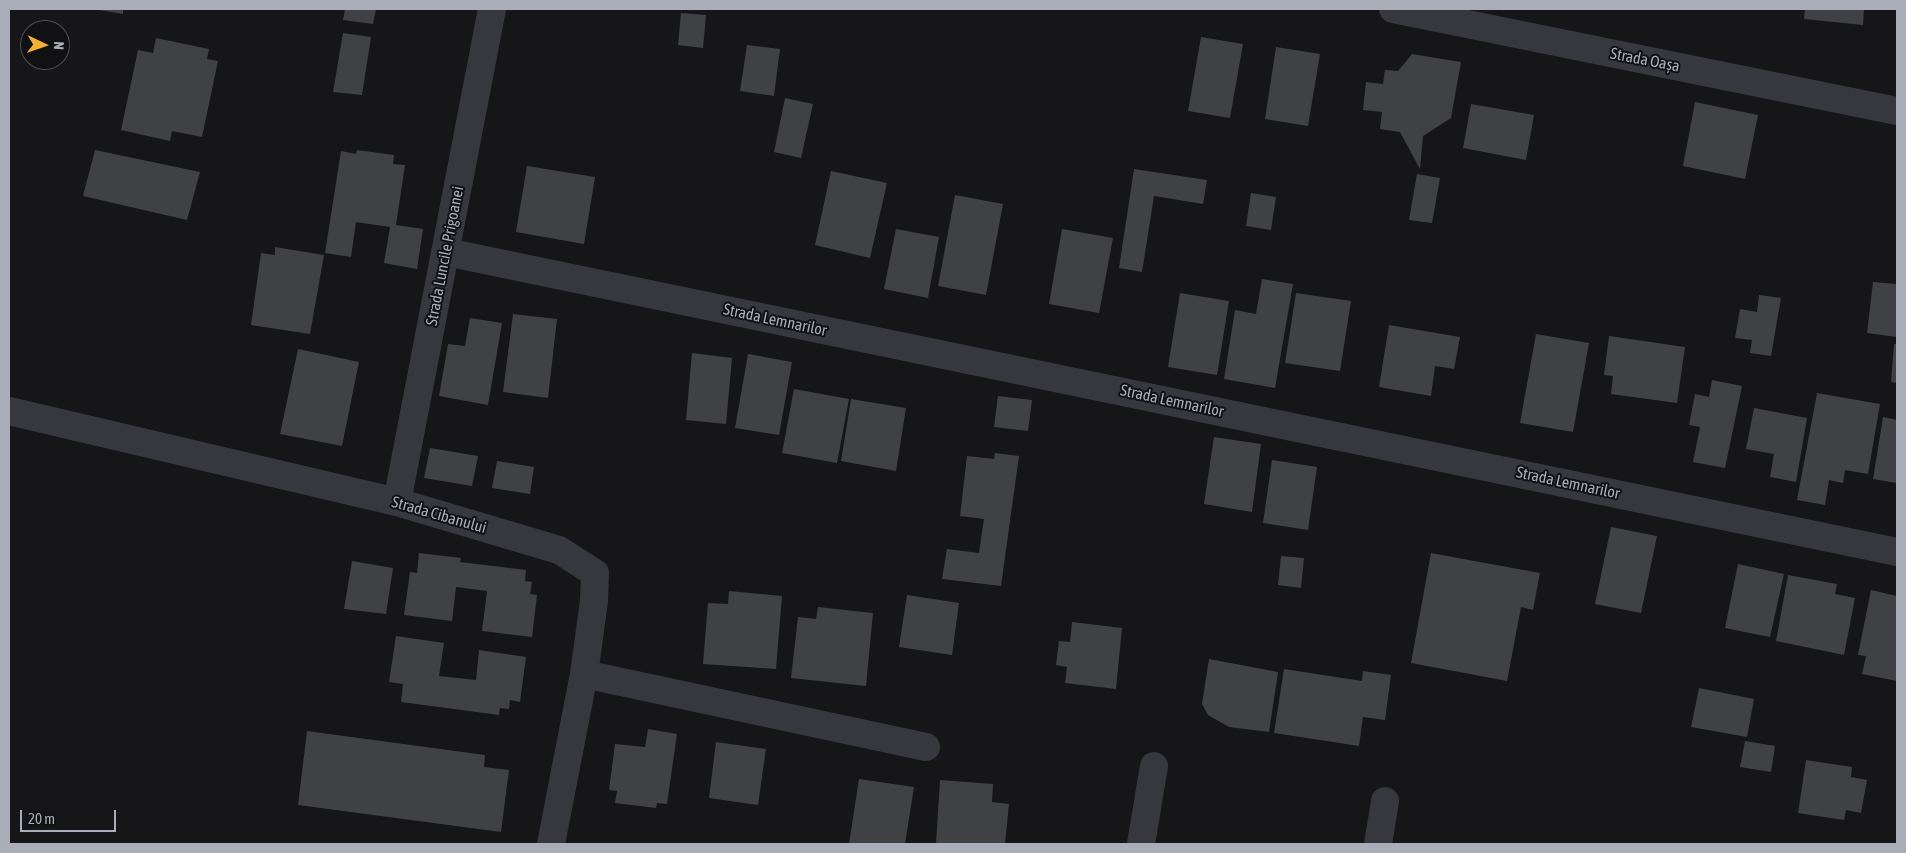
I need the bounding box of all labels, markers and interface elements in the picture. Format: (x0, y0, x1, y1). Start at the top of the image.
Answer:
north arrow (20, 20, 70, 70)
text: N (51, 41, 67, 50)
street label: Strada Oașa (1609, 44, 1681, 76)
street label: Strada Luncile Prigoanei (422, 185, 468, 327)
street label: Strada Lemnarilor (722, 300, 828, 340)
street label: Strada Lemnarilor (1119, 381, 1225, 421)
street label: Strada Lemnarilor (1515, 463, 1621, 503)
street label: Strada Cibanului (390, 492, 488, 538)
scale bar (22, 800, 119, 832)
text: 20 m (28, 810, 55, 827)

